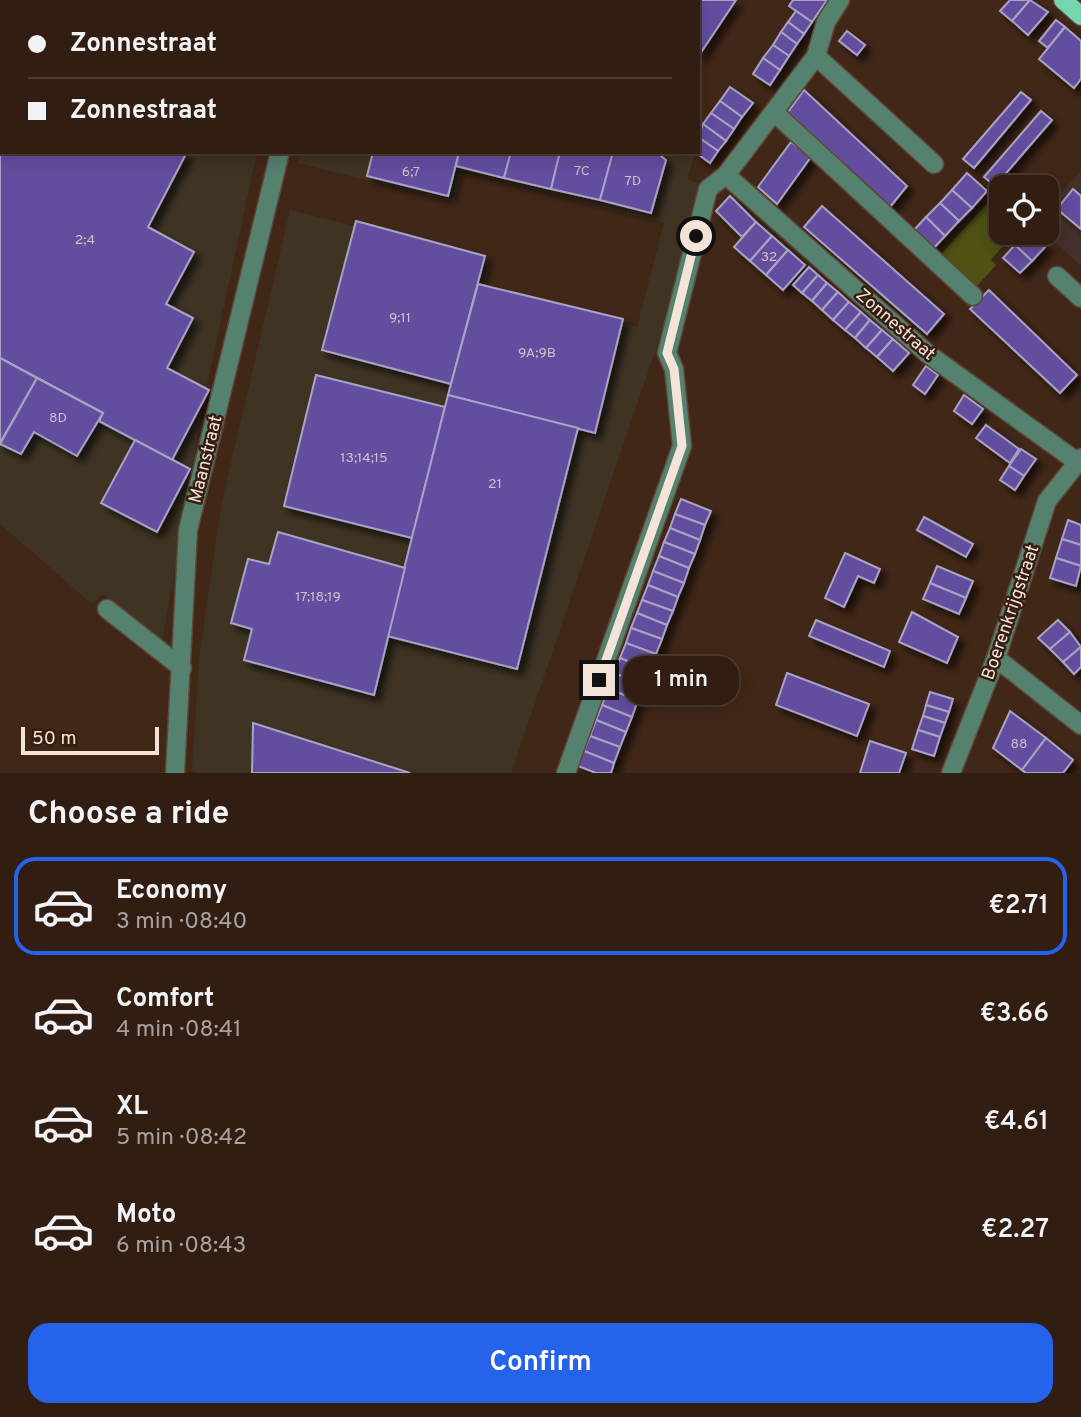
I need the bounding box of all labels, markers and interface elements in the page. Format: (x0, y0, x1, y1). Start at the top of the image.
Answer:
text: Zonnestraat (70, 28, 217, 61)
text: Zonnestraat (70, 95, 217, 128)
house number: 7C (574, 163, 590, 180)
house number: 6;7 (402, 164, 420, 181)
house number: 7D (625, 173, 641, 190)
map controls (989, 175, 1059, 245)
button: locate (989, 175, 1059, 245)
route start (680, 220, 712, 252)
house number: 2;4 (75, 232, 95, 249)
house number: 32 (761, 249, 777, 266)
street label: Zonnestraat (850, 284, 940, 366)
house number: 9;11 (389, 310, 411, 327)
house number: 9A;9B (518, 345, 556, 362)
house number: 8D (49, 410, 67, 427)
street label: Maanstraat (184, 413, 228, 506)
house number: 13;14;15 (340, 450, 388, 467)
house number: 21 (488, 476, 502, 493)
street label: Boerenkrijgstraat (977, 542, 1045, 683)
house number: 17;18;19 (295, 589, 341, 606)
callout: 1 min (624, 656, 739, 704)
route end (583, 664, 615, 696)
text: 1 min (654, 666, 708, 695)
scale bar (21, 724, 159, 756)
text: 50 m (32, 727, 77, 751)
house number: 88 (1010, 736, 1028, 753)
text: Choose a ride (28, 795, 229, 835)
icon: car (32, 875, 95, 938)
text: Economy (116, 875, 227, 908)
text: €2.71 (988, 890, 1049, 923)
text: 3 min · 08:40 (116, 908, 247, 937)
icon: car (32, 983, 95, 1046)
text: Comfort (116, 983, 214, 1016)
text: €3.66 (980, 998, 1049, 1031)
text: 4 min · 08:41 (116, 1016, 242, 1045)
icon: car (32, 1091, 95, 1154)
text: XL (116, 1091, 148, 1124)
text: €4.61 (984, 1106, 1049, 1139)
text: 5 min · 08:42 (116, 1124, 247, 1153)
icon: car (32, 1199, 95, 1262)
text: Moto (116, 1199, 176, 1232)
text: €2.27 (981, 1214, 1049, 1247)
text: 6 min · 08:43 (116, 1232, 246, 1261)
button: Confirm (28, 1323, 1053, 1403)

